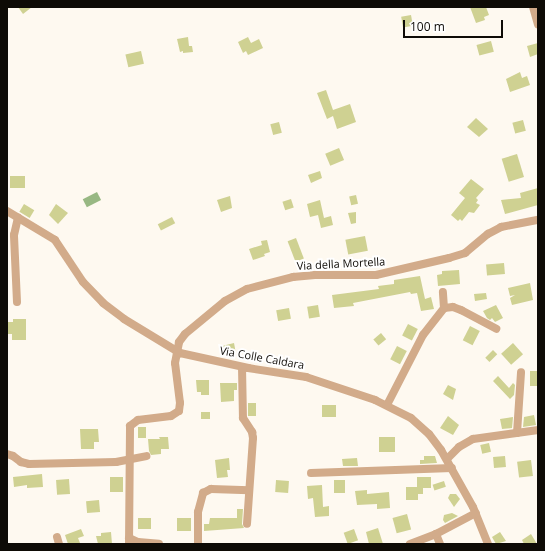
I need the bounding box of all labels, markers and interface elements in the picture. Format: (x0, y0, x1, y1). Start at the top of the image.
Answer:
scale bar (405, 12, 505, 38)
text: 100 m (410, 18, 445, 35)
street label: Via della Mortella (296, 255, 386, 273)
street label: Via Colle Caldara (219, 344, 305, 372)

